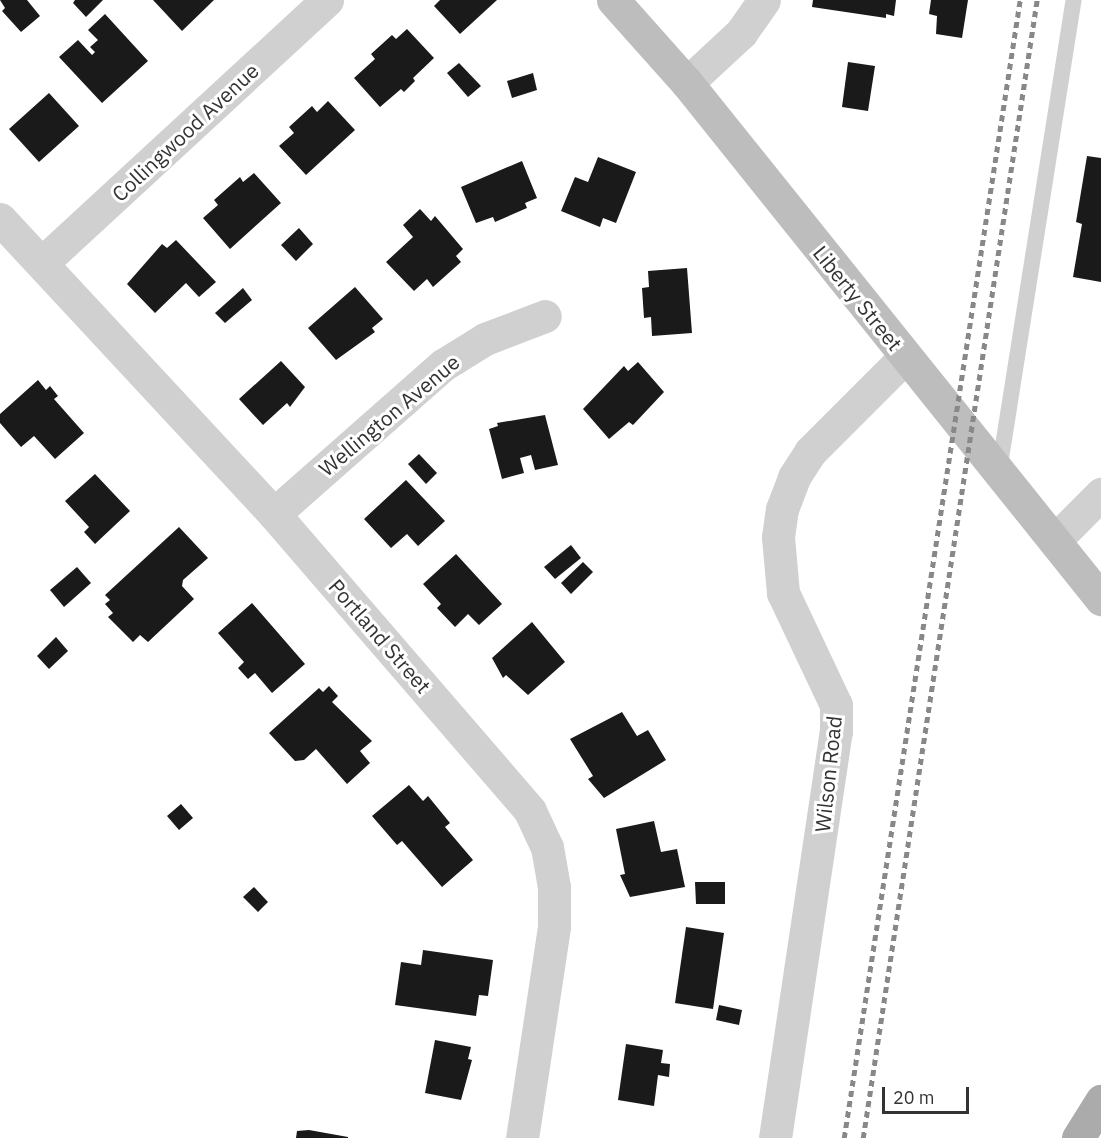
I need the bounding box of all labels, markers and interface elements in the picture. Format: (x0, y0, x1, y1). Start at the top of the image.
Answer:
street label: Collingwood Avenue (106, 58, 264, 206)
street label: Liberty Street (808, 240, 908, 356)
street label: Wellington Avenue (314, 349, 464, 481)
street label: Portland Street (324, 574, 436, 698)
street label: Wilson Road (809, 715, 847, 833)
scale bar (885, 1075, 972, 1113)
text: 20 m (893, 1086, 935, 1109)

